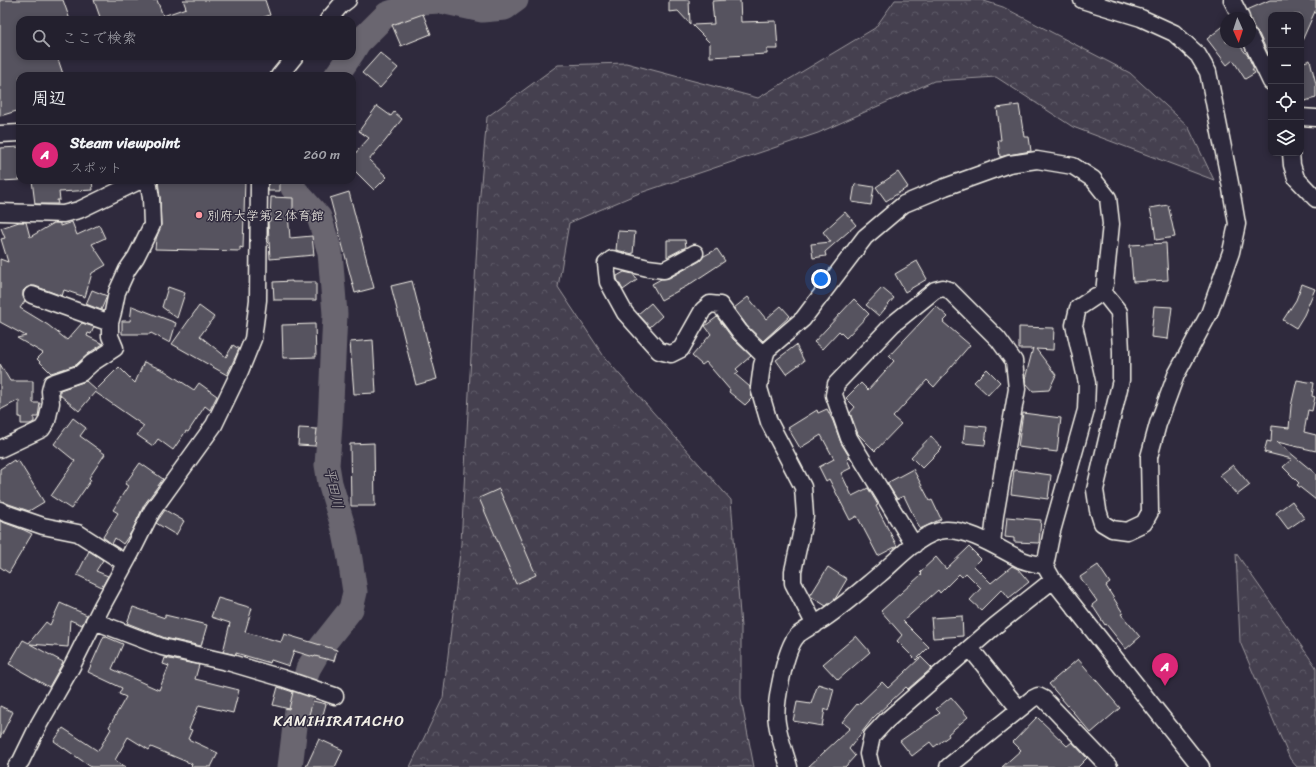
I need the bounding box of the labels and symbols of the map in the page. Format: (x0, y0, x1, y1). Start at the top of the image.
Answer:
north arrow (1220, 12, 1256, 48)
place label: 別府大学第２体育館 (207, 204, 324, 227)
marker: 別府大学第２体育館 (194, 210, 204, 220)
your location (811, 269, 831, 289)
water label: 平田川 (317, 465, 350, 511)
pin: A (1152, 653, 1178, 686)
district label: KAMIHIRATACHO (273, 708, 405, 734)

